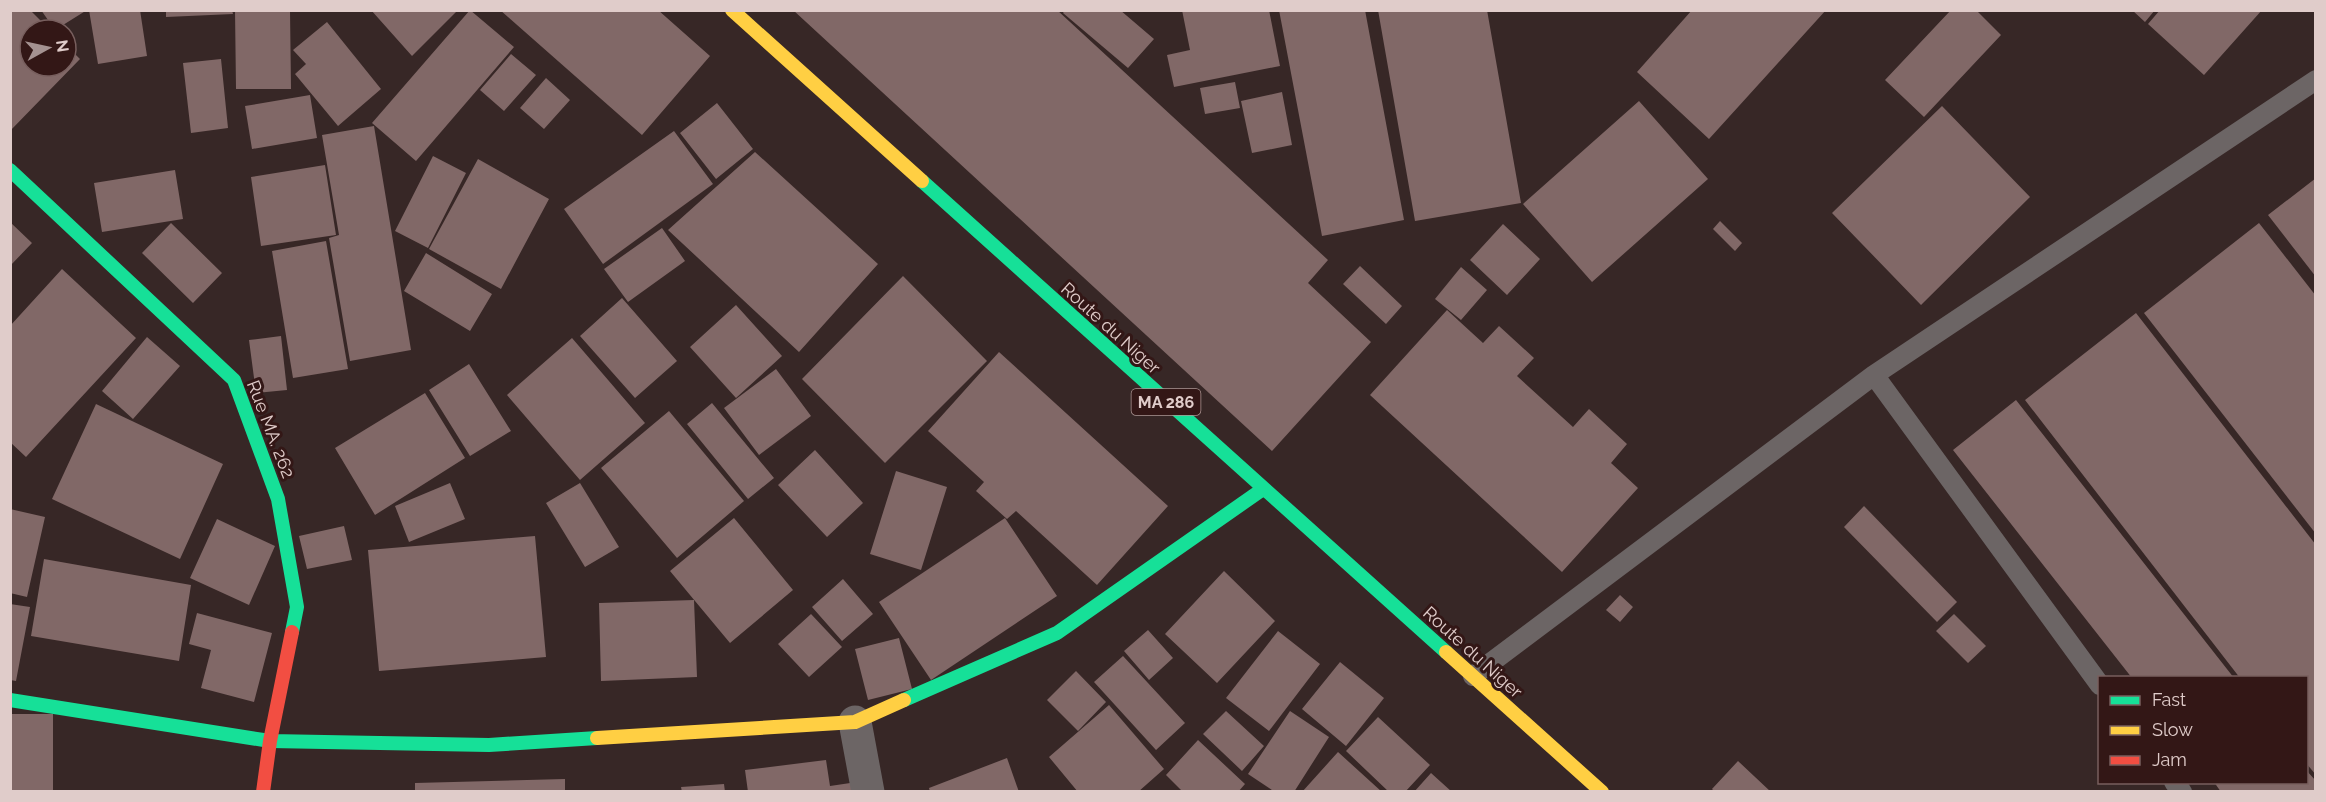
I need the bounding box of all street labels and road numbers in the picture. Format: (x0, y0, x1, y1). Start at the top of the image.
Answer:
street label: Route du Niger (1057, 278, 1165, 378)
street label: Rue MA. 262 (243, 377, 299, 481)
road number: MA 286 (1132, 389, 1200, 415)
street label: Route du Niger (1419, 602, 1527, 702)

